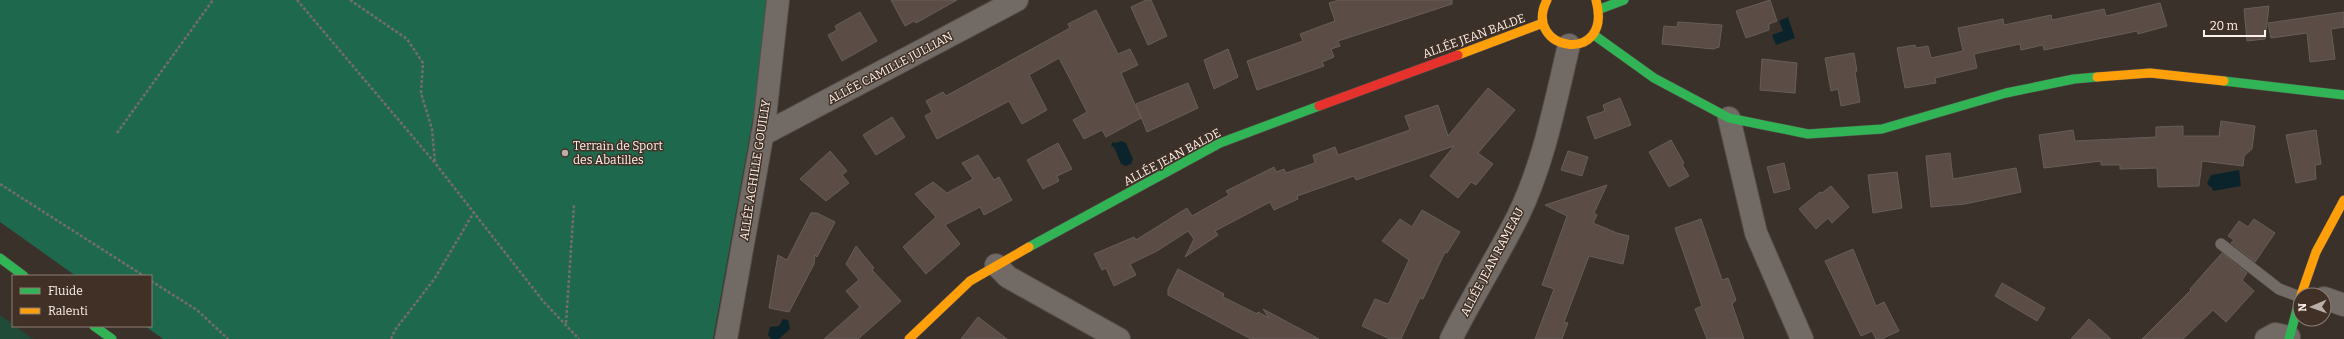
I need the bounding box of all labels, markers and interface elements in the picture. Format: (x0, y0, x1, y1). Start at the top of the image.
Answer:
street label: ALLÉE JEAN BALDE (1420, 10, 1527, 61)
scale bar (2204, 12, 2265, 38)
text: 20 m (2210, 19, 2239, 33)
street label: ALLÉE CAMILLE JULLIAN (824, 28, 955, 107)
street label: ALLÉE ACHILLE GOUILLY (736, 98, 773, 241)
street label: ALLÉE JEAN BALDE (1121, 125, 1223, 189)
place label: Terrain de Sport des Abatilles (573, 139, 663, 167)
marker: Terrain de Sport des Abatilles (560, 148, 570, 158)
street label: ALLÉE JEAN RAMEAU (1457, 205, 1527, 319)
legend (12, 275, 152, 327)
text: Fluide (48, 284, 83, 298)
north arrow (2292, 287, 2332, 327)
text: N (2296, 302, 2309, 312)
text: Ralenti (48, 304, 88, 318)

